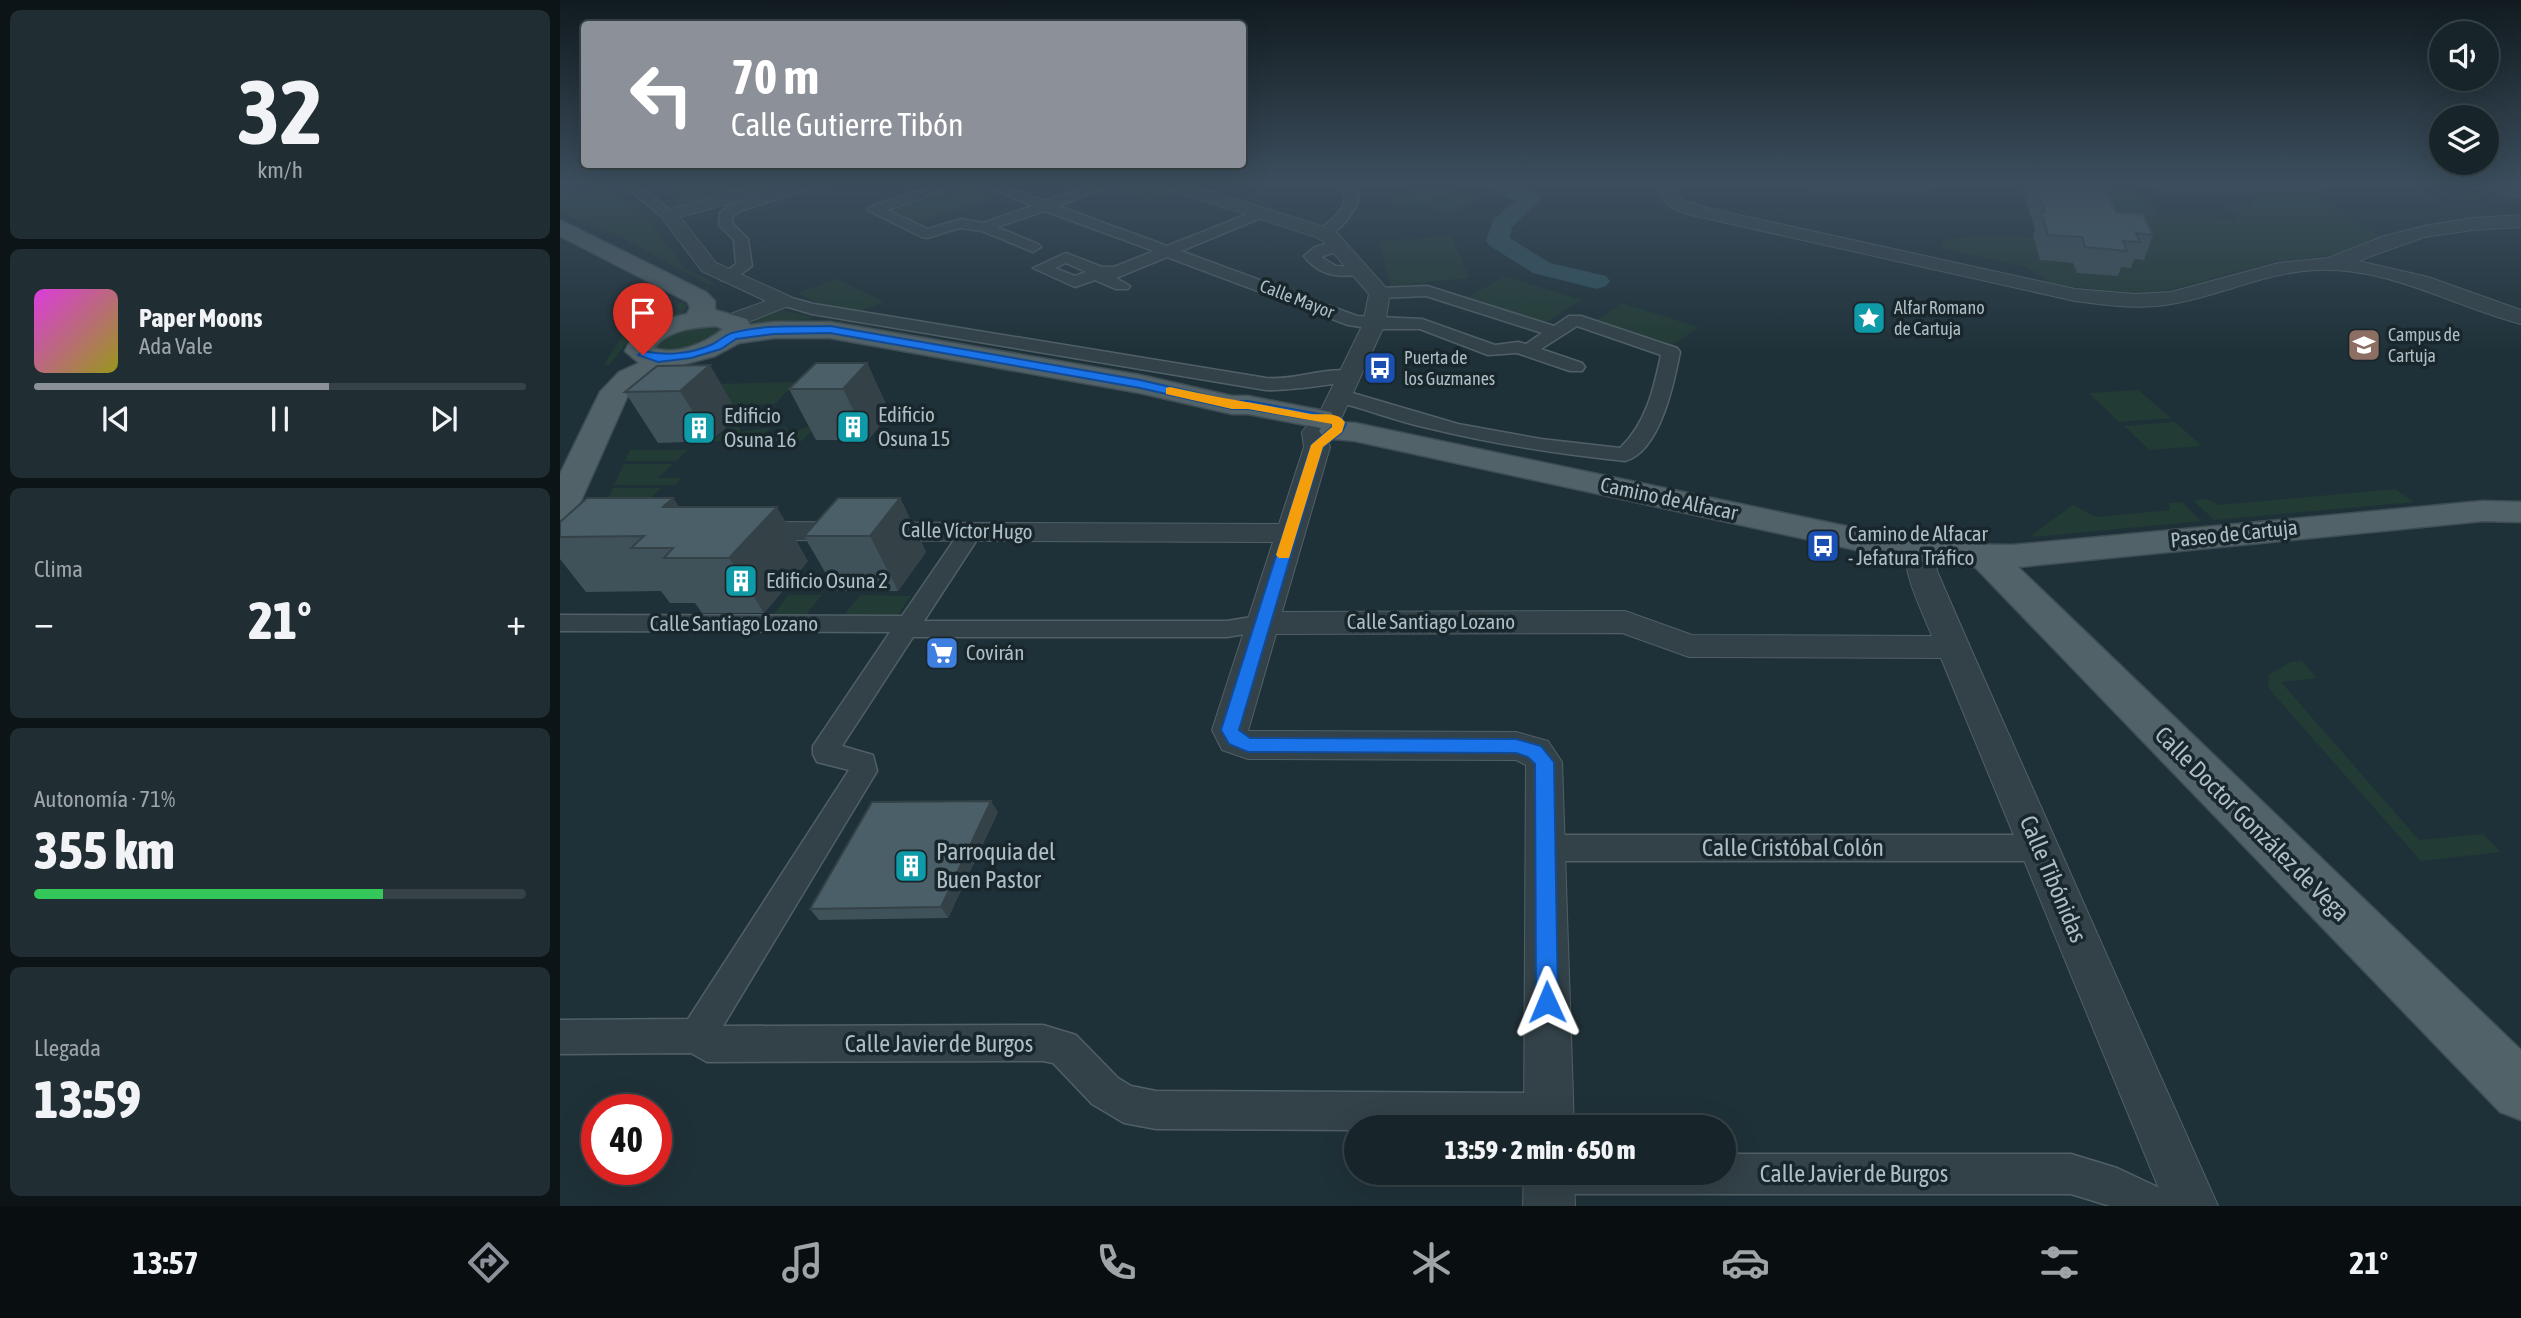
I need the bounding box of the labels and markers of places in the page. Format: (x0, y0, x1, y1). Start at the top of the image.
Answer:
pin (613, 283, 673, 355)
place label: Alfar Romano de Cartuja (1894, 297, 1985, 339)
place icon: Alfar Romano de Cartuja (1850, 299, 1888, 337)
place label: Campus de Cartuja (2388, 324, 2460, 366)
school or university icon: Campus de Cartuja (2345, 326, 2383, 364)
place label: Puerta de los Guzmanes (1404, 347, 1495, 389)
bus stop icon: Puerta de los Guzmanes (1361, 349, 1399, 387)
place label: Edificio Osuna 15 (878, 402, 950, 450)
place label: Edificio Osuna 16 (724, 403, 797, 451)
building icon: Edificio Osuna 15 (834, 408, 872, 446)
building icon: Edificio Osuna 16 (680, 409, 718, 447)
place label: Camino de Alfacar - Jefatura Tráfico (1848, 521, 1988, 569)
bus stop icon: Camino de Alfacar - Jefatura Tráfico (1804, 527, 1842, 565)
building icon: Edificio Osuna 2 (722, 562, 760, 600)
place label: Edificio Osuna 2 (766, 568, 888, 592)
supermarket icon: Covirán (923, 634, 961, 672)
place label: Covirán (966, 640, 1024, 664)
place label: Parroquia del Buen Pastor (936, 838, 1056, 893)
building icon: Parroquia del Buen Pastor (892, 847, 930, 885)

